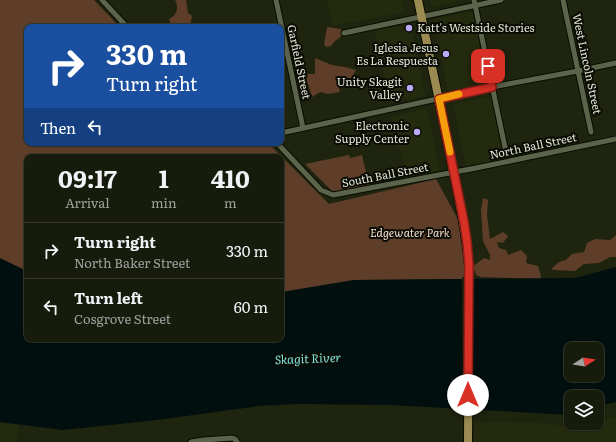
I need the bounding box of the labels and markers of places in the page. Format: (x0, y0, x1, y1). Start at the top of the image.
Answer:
place label: Katt's Westside Stories (417, 19, 534, 35)
marker: Katt's Westside Stories (404, 23, 414, 33)
place label: Iglesia Jesus Es La Respuesta (356, 39, 438, 68)
marker: Iglesia Jesus Es La Respuesta (441, 49, 451, 59)
pin (471, 49, 505, 83)
place label: Unity Skagit Valley (337, 73, 403, 102)
marker: Unity Skagit Valley (405, 83, 415, 93)
place label: Electronic Supply Center (335, 117, 410, 146)
marker: Electronic Supply Center (412, 127, 422, 137)

